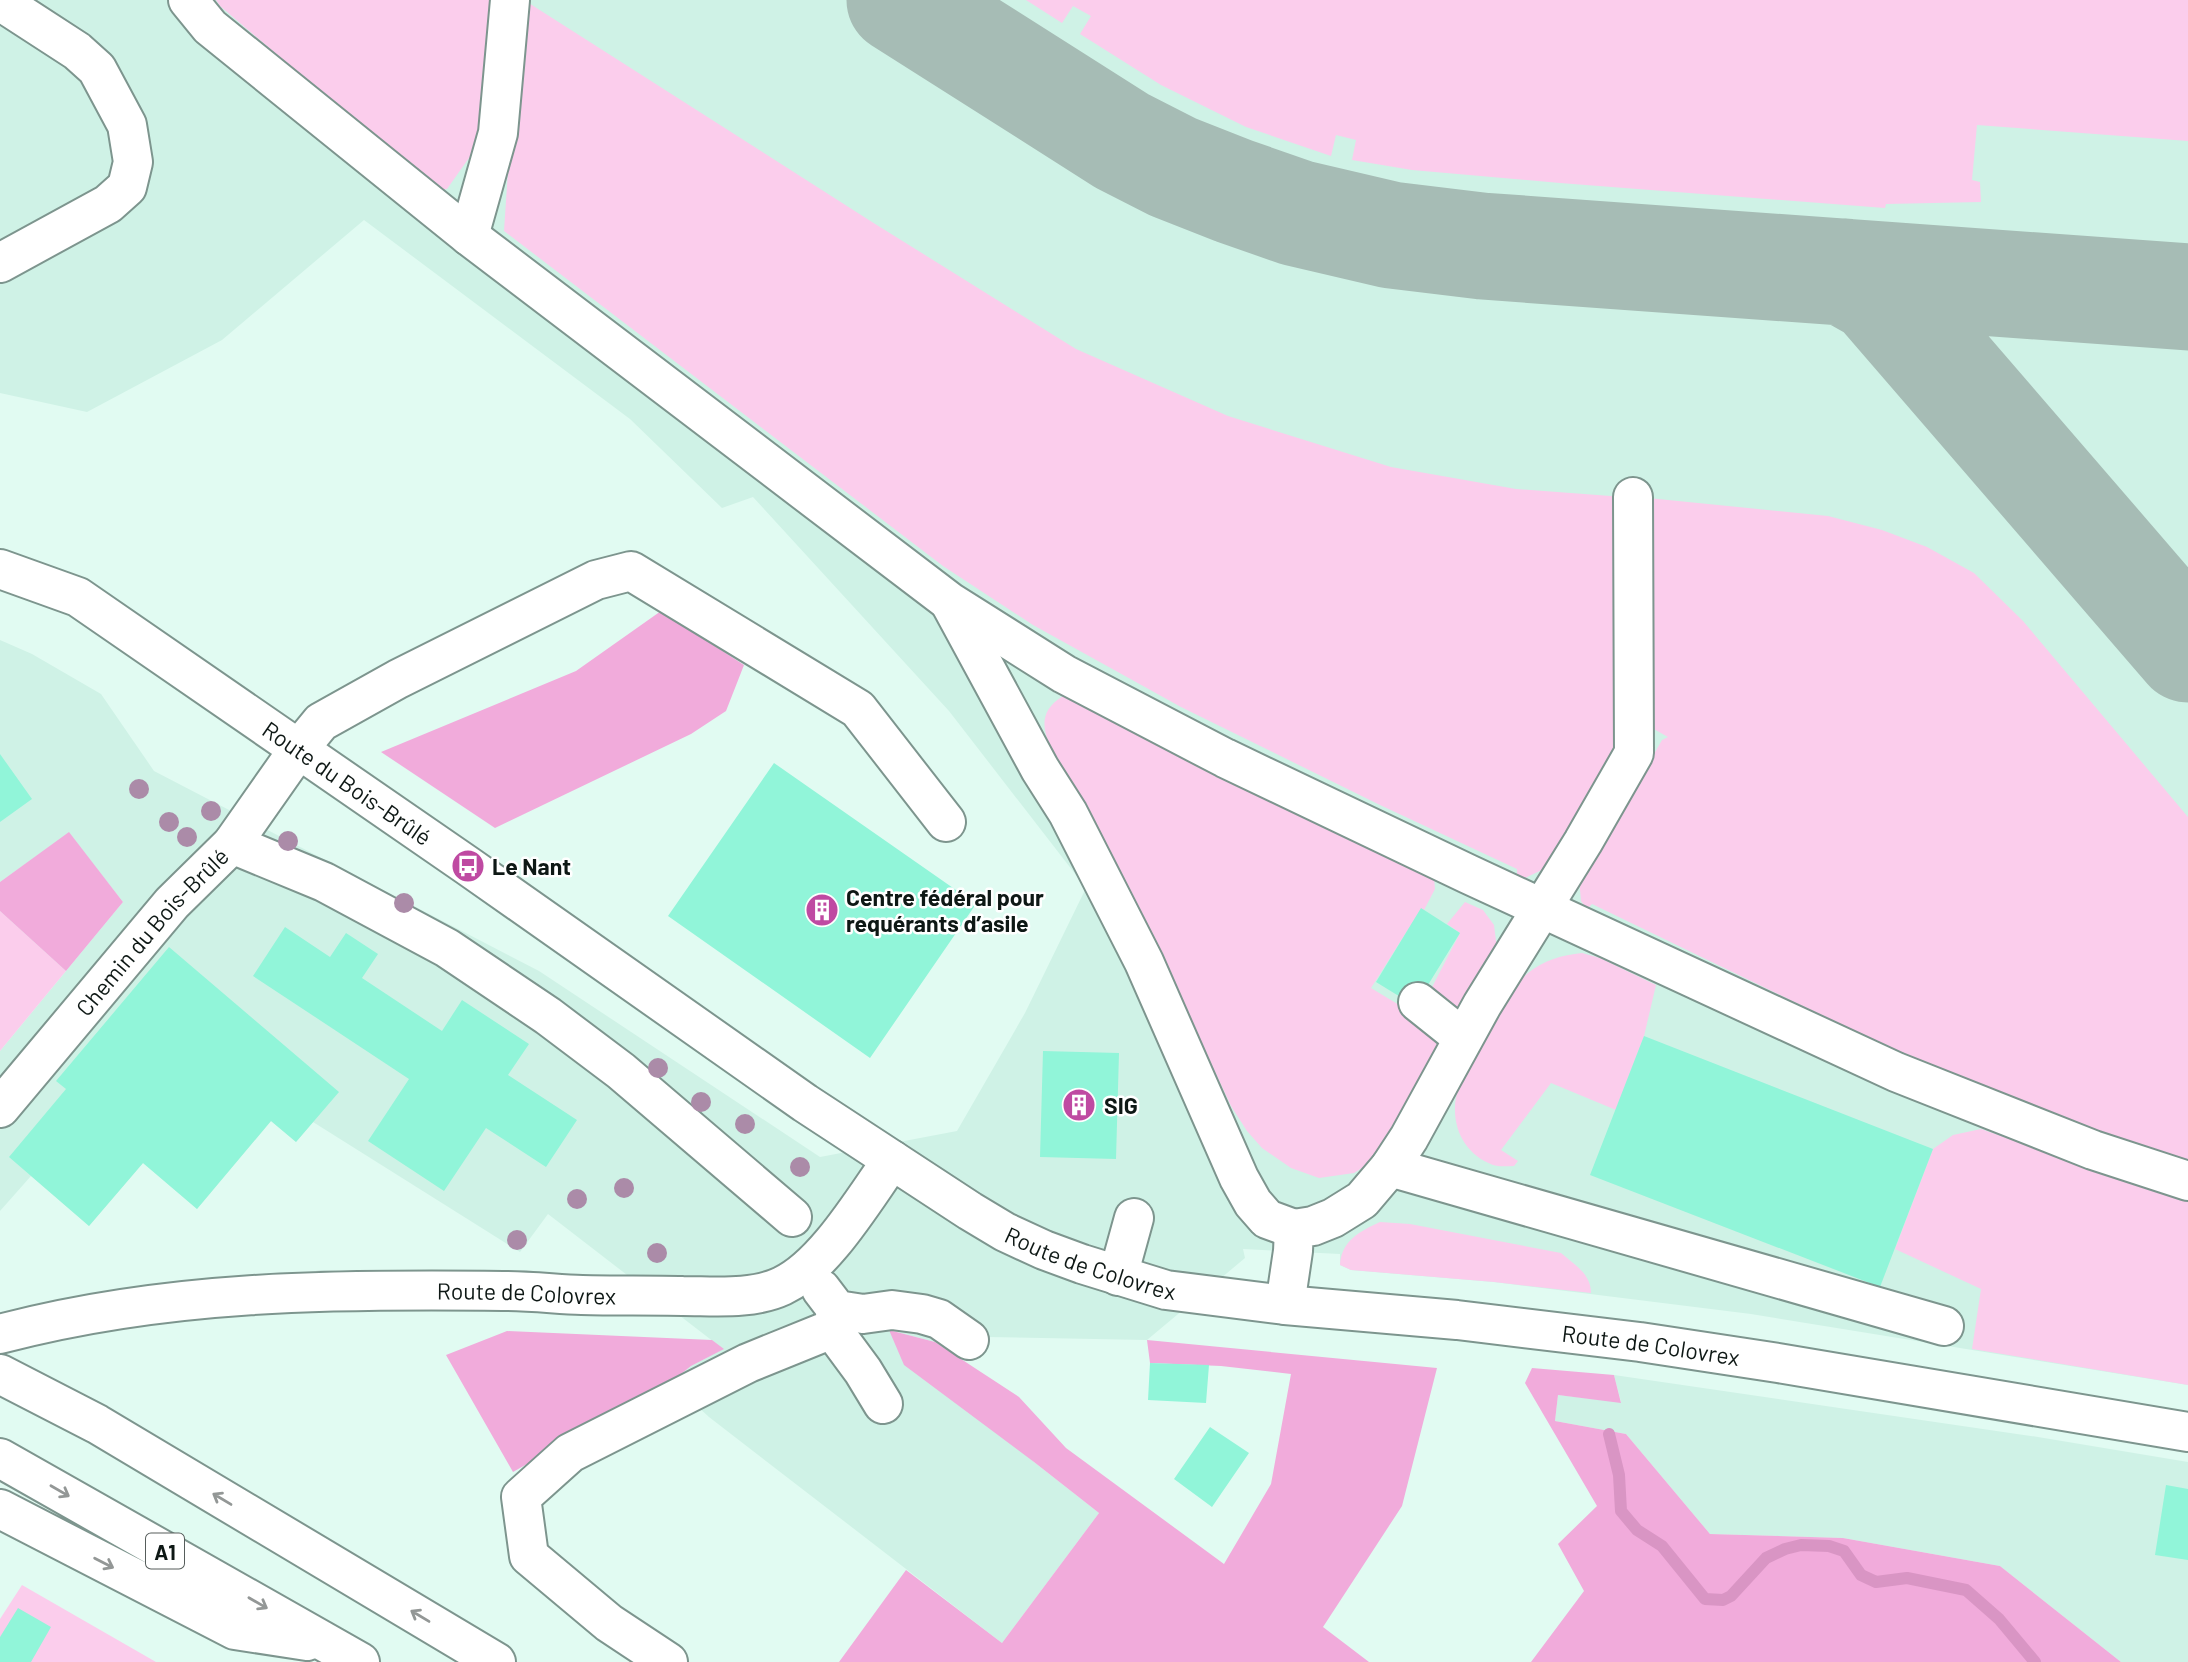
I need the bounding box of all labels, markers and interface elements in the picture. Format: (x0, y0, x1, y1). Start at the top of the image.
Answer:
street label: Route du Bois-Brûlé (257, 715, 437, 851)
street label: Chemin du Bois-Brûlé (70, 842, 234, 1021)
bus stop icon: Le Nant (449, 847, 487, 885)
place label: Le Nant (492, 852, 571, 880)
place label: Centre fédéral pour requérants d’asile (846, 883, 1044, 937)
building icon: Centre fédéral pour requérants d’asile (803, 891, 841, 929)
building icon: SIG (1060, 1086, 1098, 1124)
place label: SIG (1104, 1091, 1138, 1119)
street label: Route de Colovrex (1001, 1220, 1177, 1305)
street label: Route de Colovrex (437, 1276, 616, 1309)
street label: Route de Colovrex (1560, 1319, 1742, 1371)
one-way arrow (49, 1484, 69, 1498)
one-way arrow (212, 1492, 232, 1506)
road number: A1 (146, 1534, 184, 1568)
one-way arrow (93, 1556, 114, 1570)
one-way arrow (247, 1596, 267, 1610)
one-way arrow (410, 1608, 430, 1622)

